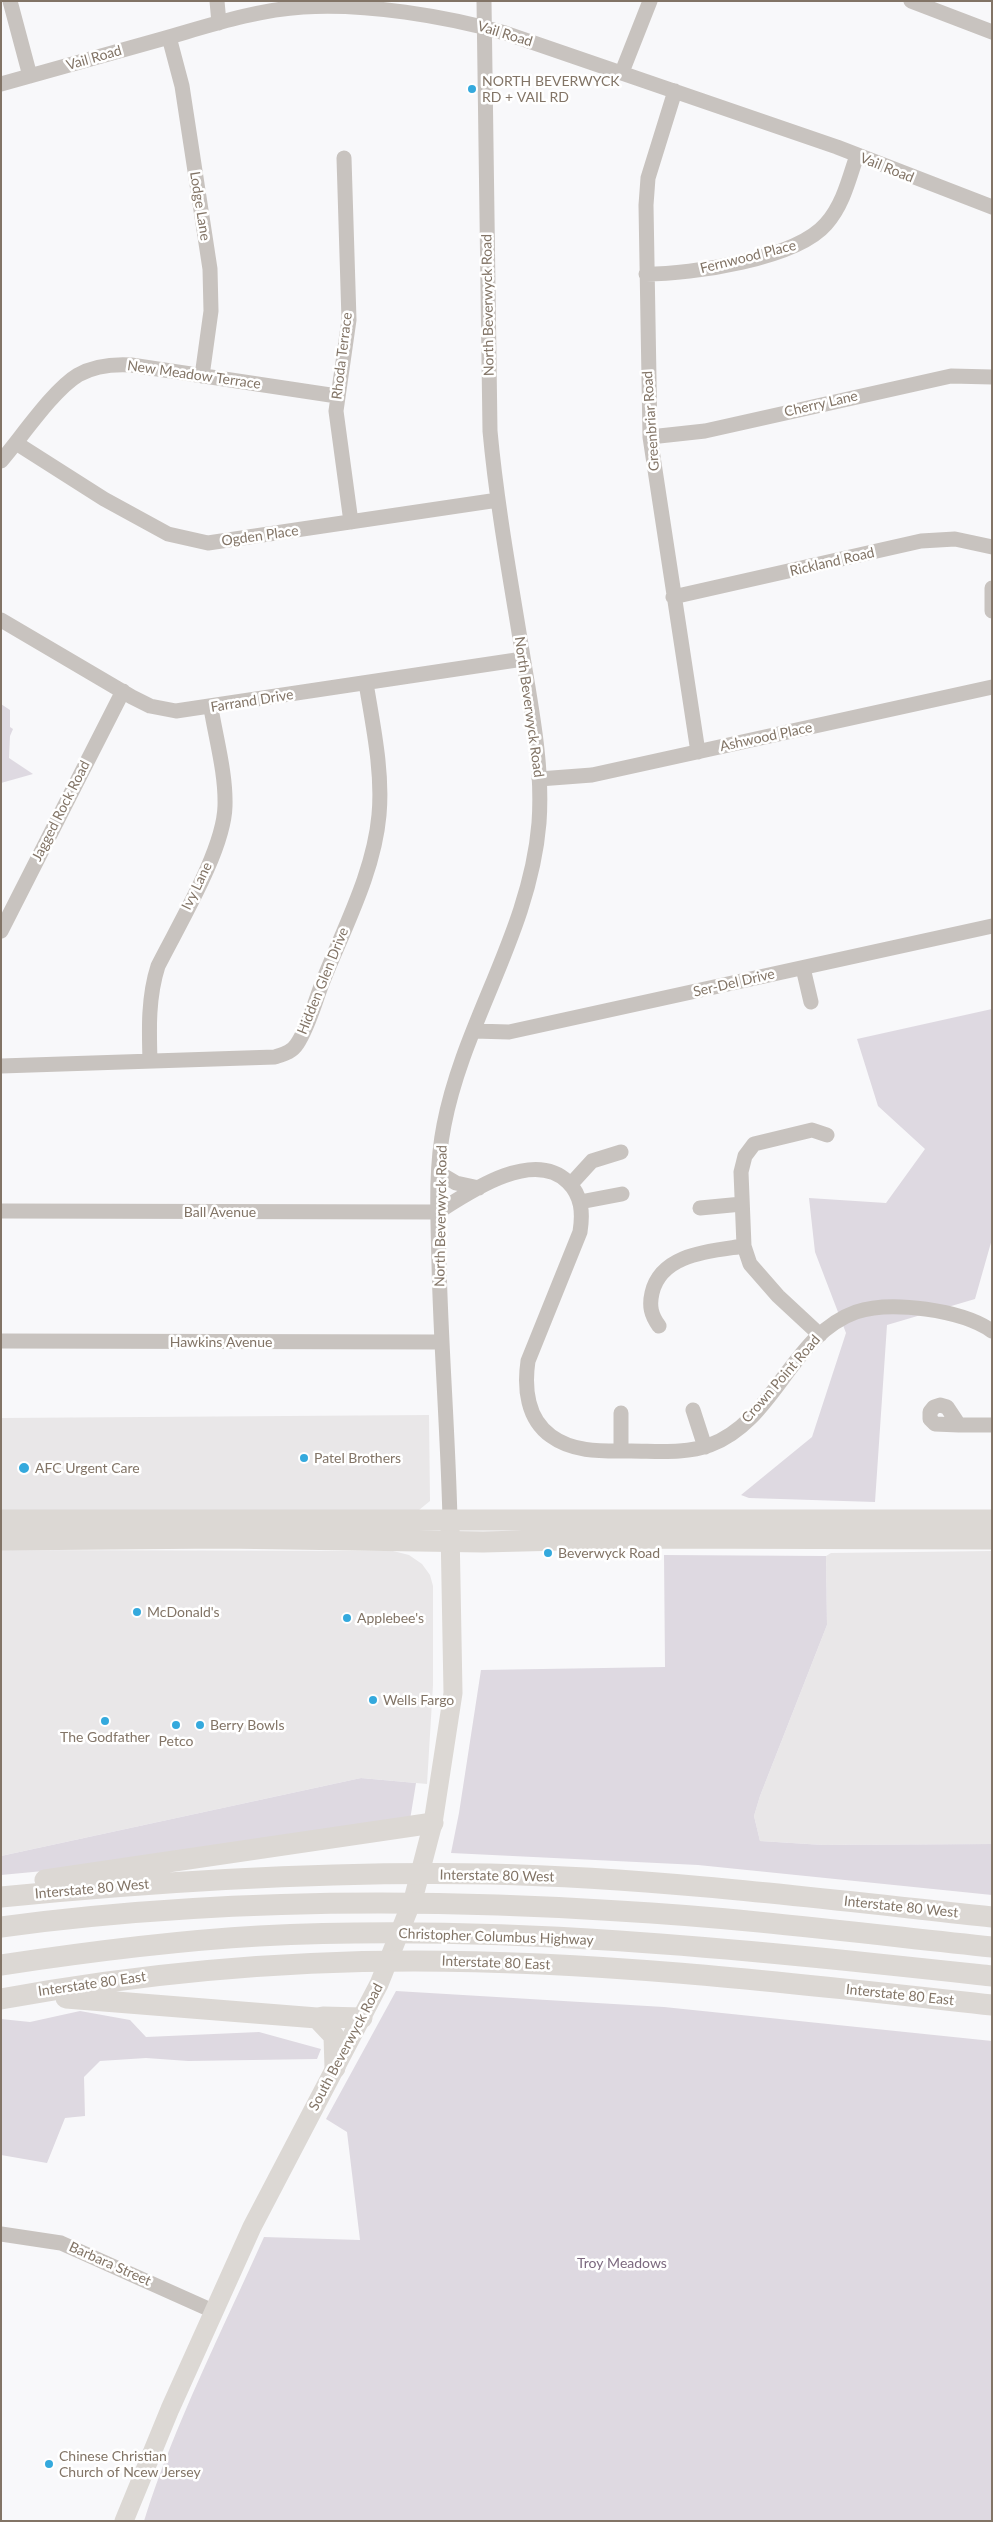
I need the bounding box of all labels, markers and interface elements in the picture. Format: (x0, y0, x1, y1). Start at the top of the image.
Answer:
street label: Vail Road (475, 18, 535, 50)
street label: Vail Road (64, 42, 124, 74)
place label: NORTH BEVERWYCK RD + VAIL RD (482, 73, 620, 105)
marker: NORTH BEVERWYCK RD + VAIL RD (466, 83, 478, 95)
street label: Vail Road (858, 150, 916, 186)
street label: Lodge Lane (186, 170, 214, 242)
street label: North Beverwyck Road (478, 234, 498, 376)
street label: Fernwood Place (698, 237, 798, 277)
street label: Rhoda Terrace (328, 311, 356, 401)
street label: New Meadow Terrace (126, 357, 262, 393)
street label: Greenbriar Road (639, 370, 663, 472)
street label: Cherry Lane (783, 387, 859, 421)
street label: Ogden Place (220, 522, 300, 550)
street label: Rickland Road (788, 544, 876, 580)
street label: North Beverwyck Road (511, 635, 547, 779)
street label: Farrand Drive (209, 686, 295, 716)
street label: Ashwood Place (718, 719, 814, 755)
street label: Jagged Rock Road (28, 758, 94, 864)
street label: Ivy Lane (178, 859, 216, 913)
street label: Hidden Glen Drive (294, 925, 352, 1037)
street label: Ser-Del Drive (692, 965, 776, 1001)
street label: North Beverwyck Road (431, 1145, 451, 1287)
street label: Ball Avenue (184, 1204, 256, 1220)
street label: Crown Point Road (738, 1332, 824, 1426)
street label: Hawkins Avenue (170, 1334, 272, 1350)
place label: Patel Brothers (314, 1450, 401, 1466)
marker: Patel Brothers (298, 1452, 310, 1464)
place label: AFC Urgent Care (35, 1460, 140, 1476)
marker: AFC Urgent Care (17, 1461, 31, 1475)
place label: Beverwyck Road (558, 1545, 660, 1561)
marker: Beverwyck Road (542, 1547, 554, 1559)
place label: McDonald's (147, 1604, 220, 1620)
marker: McDonald's (131, 1606, 143, 1618)
place label: Applebee's (357, 1610, 424, 1626)
marker: Applebee's (341, 1612, 353, 1624)
place label: Wells Fargo (383, 1692, 454, 1708)
marker: Wells Fargo (367, 1694, 379, 1706)
marker: The Godfather (99, 1715, 111, 1727)
place label: Berry Bowls (210, 1717, 284, 1733)
marker: Petco (170, 1719, 182, 1731)
marker: Berry Bowls (194, 1719, 206, 1731)
place label: The Godfather (60, 1729, 150, 1745)
place label: Petco (159, 1733, 193, 1749)
street label: Interstate 80 West (439, 1867, 555, 1885)
street label: Interstate 80 West (34, 1876, 150, 1902)
street label: Interstate 80 West (843, 1893, 959, 1921)
street label: Christopher Columbus Highway (398, 1925, 594, 1949)
street label: Interstate 80 East (441, 1953, 551, 1973)
street label: Interstate 80 East (37, 1968, 147, 2000)
street label: South Beverwyck Road (305, 1980, 387, 2114)
street label: Interstate 80 East (845, 1981, 955, 2009)
street label: Barbara Street (66, 2238, 154, 2290)
park label: Troy Meadows (577, 2255, 667, 2271)
place label: Chinese Christian Church of Ncew Jersey (59, 2448, 201, 2480)
marker: Chinese Christian Church of Ncew Jersey (43, 2458, 55, 2470)

